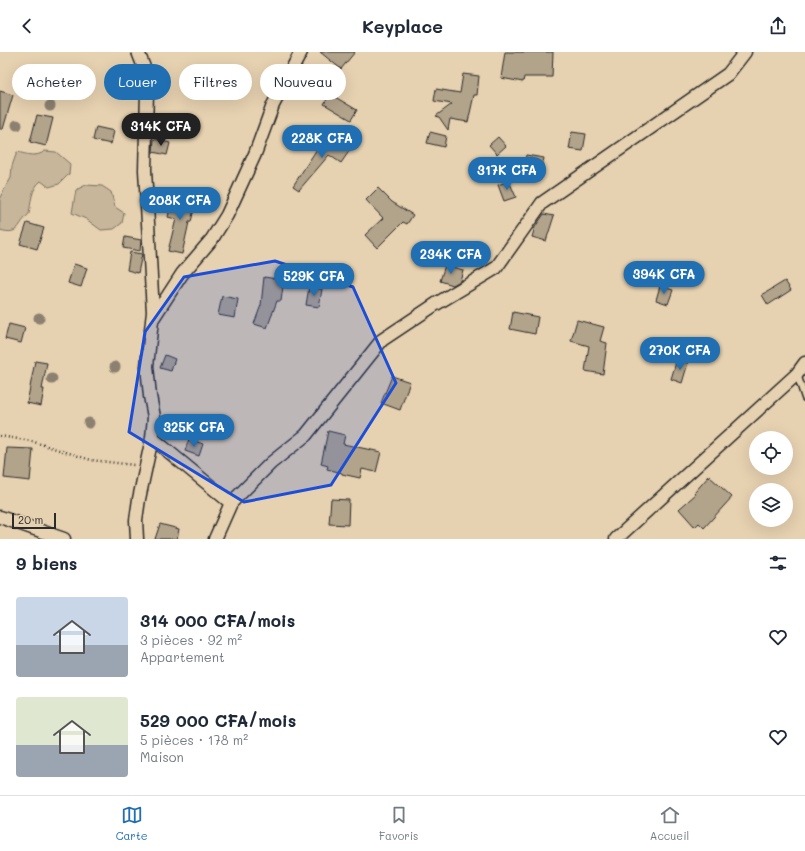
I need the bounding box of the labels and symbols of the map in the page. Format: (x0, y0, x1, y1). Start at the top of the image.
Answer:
pin: 314K CFA (120, 113, 202, 147)
pin: 228K CFA (281, 125, 363, 159)
pin: 317K CFA (466, 157, 548, 191)
pin: 208K CFA (139, 187, 221, 221)
pin: 234K CFA (410, 241, 492, 275)
pin: 394K CFA (623, 261, 705, 295)
pin: 529K CFA (273, 263, 355, 297)
pin: 270K CFA (639, 337, 721, 371)
pin: 325K CFA (153, 414, 235, 448)
scale bar (12, 511, 56, 530)

